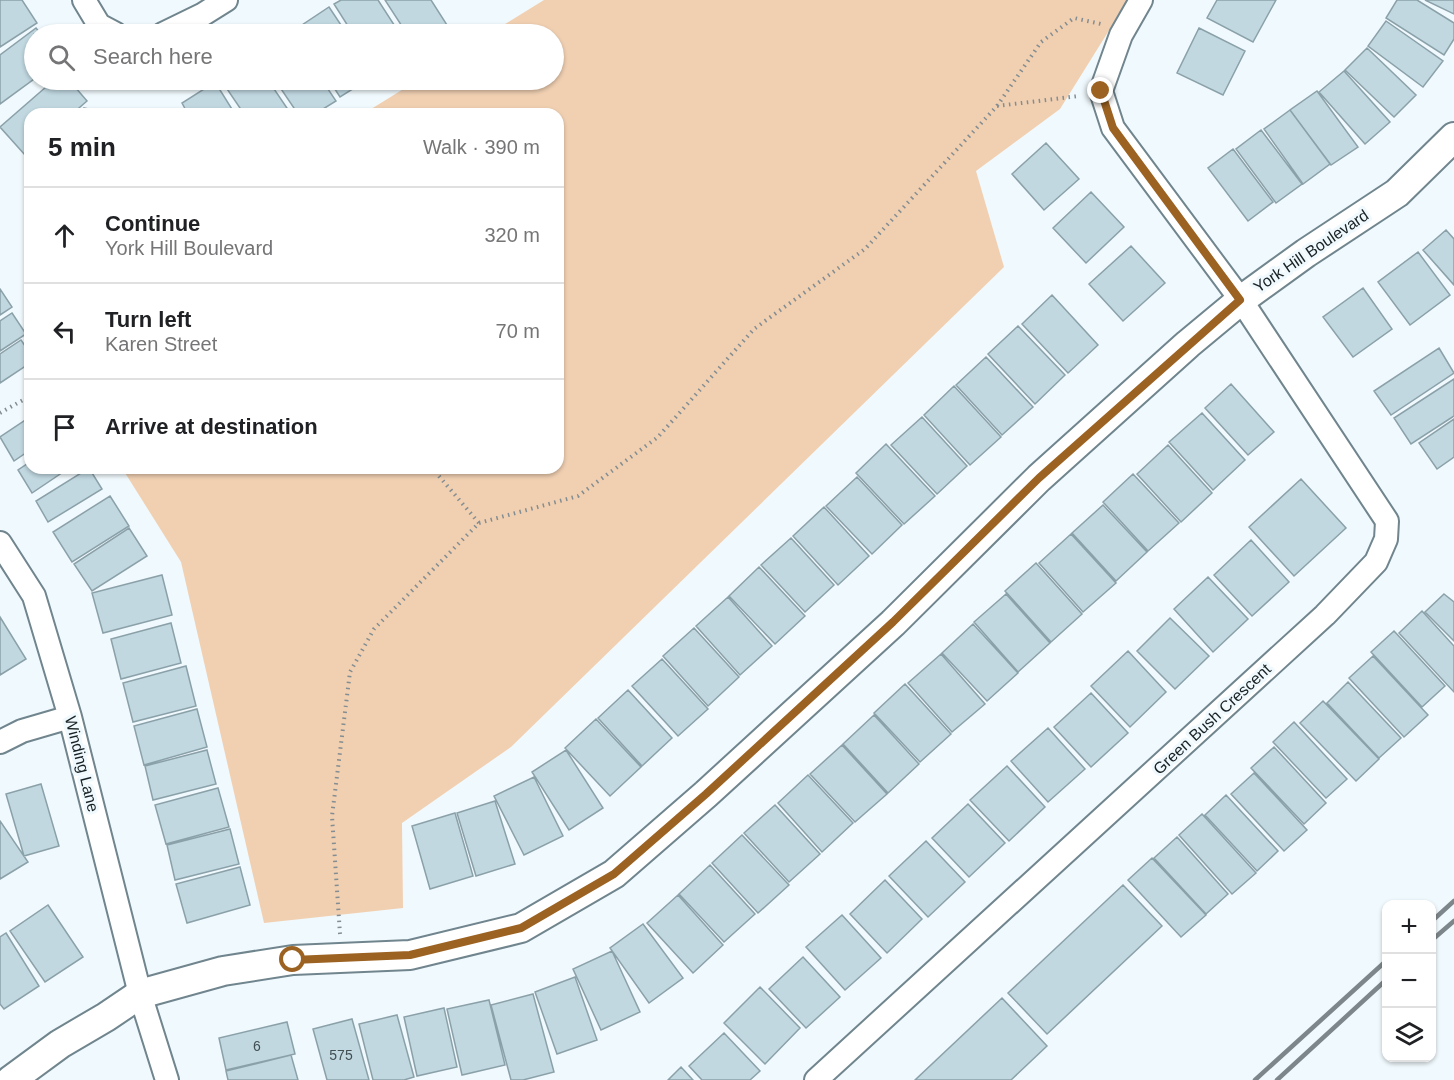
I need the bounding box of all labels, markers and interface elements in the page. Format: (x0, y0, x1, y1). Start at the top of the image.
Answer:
search box (24, 24, 564, 90)
icon: search (45, 41, 78, 74)
text: Search here (93, 44, 213, 69)
route end (1087, 77, 1113, 103)
text: 5 min (48, 132, 116, 162)
text: Walk · 390 m (423, 136, 540, 158)
street label: York Hill Boulevard (1250, 206, 1372, 296)
text: Continue (105, 211, 200, 236)
icon: ahead (48, 219, 81, 252)
text: 320 m (484, 224, 540, 246)
text: York Hill Boulevard (105, 237, 273, 259)
text: Turn left (105, 307, 191, 332)
icon: left (48, 315, 81, 348)
text: 70 m (496, 320, 540, 342)
text: Karen Street (105, 333, 217, 355)
icon: arrive (48, 411, 81, 444)
text: Arrive at destination (105, 414, 318, 439)
street label: Green Bush Crescent (1150, 660, 1274, 778)
street label: Winding Lane (62, 714, 102, 814)
map controls (1382, 900, 1436, 1062)
button: + (1382, 900, 1436, 954)
route start (279, 946, 305, 972)
button: − (1382, 954, 1436, 1008)
button: layers (1382, 1008, 1436, 1062)
house number: 6 (253, 1038, 261, 1054)
house number: 575 (329, 1047, 353, 1063)

